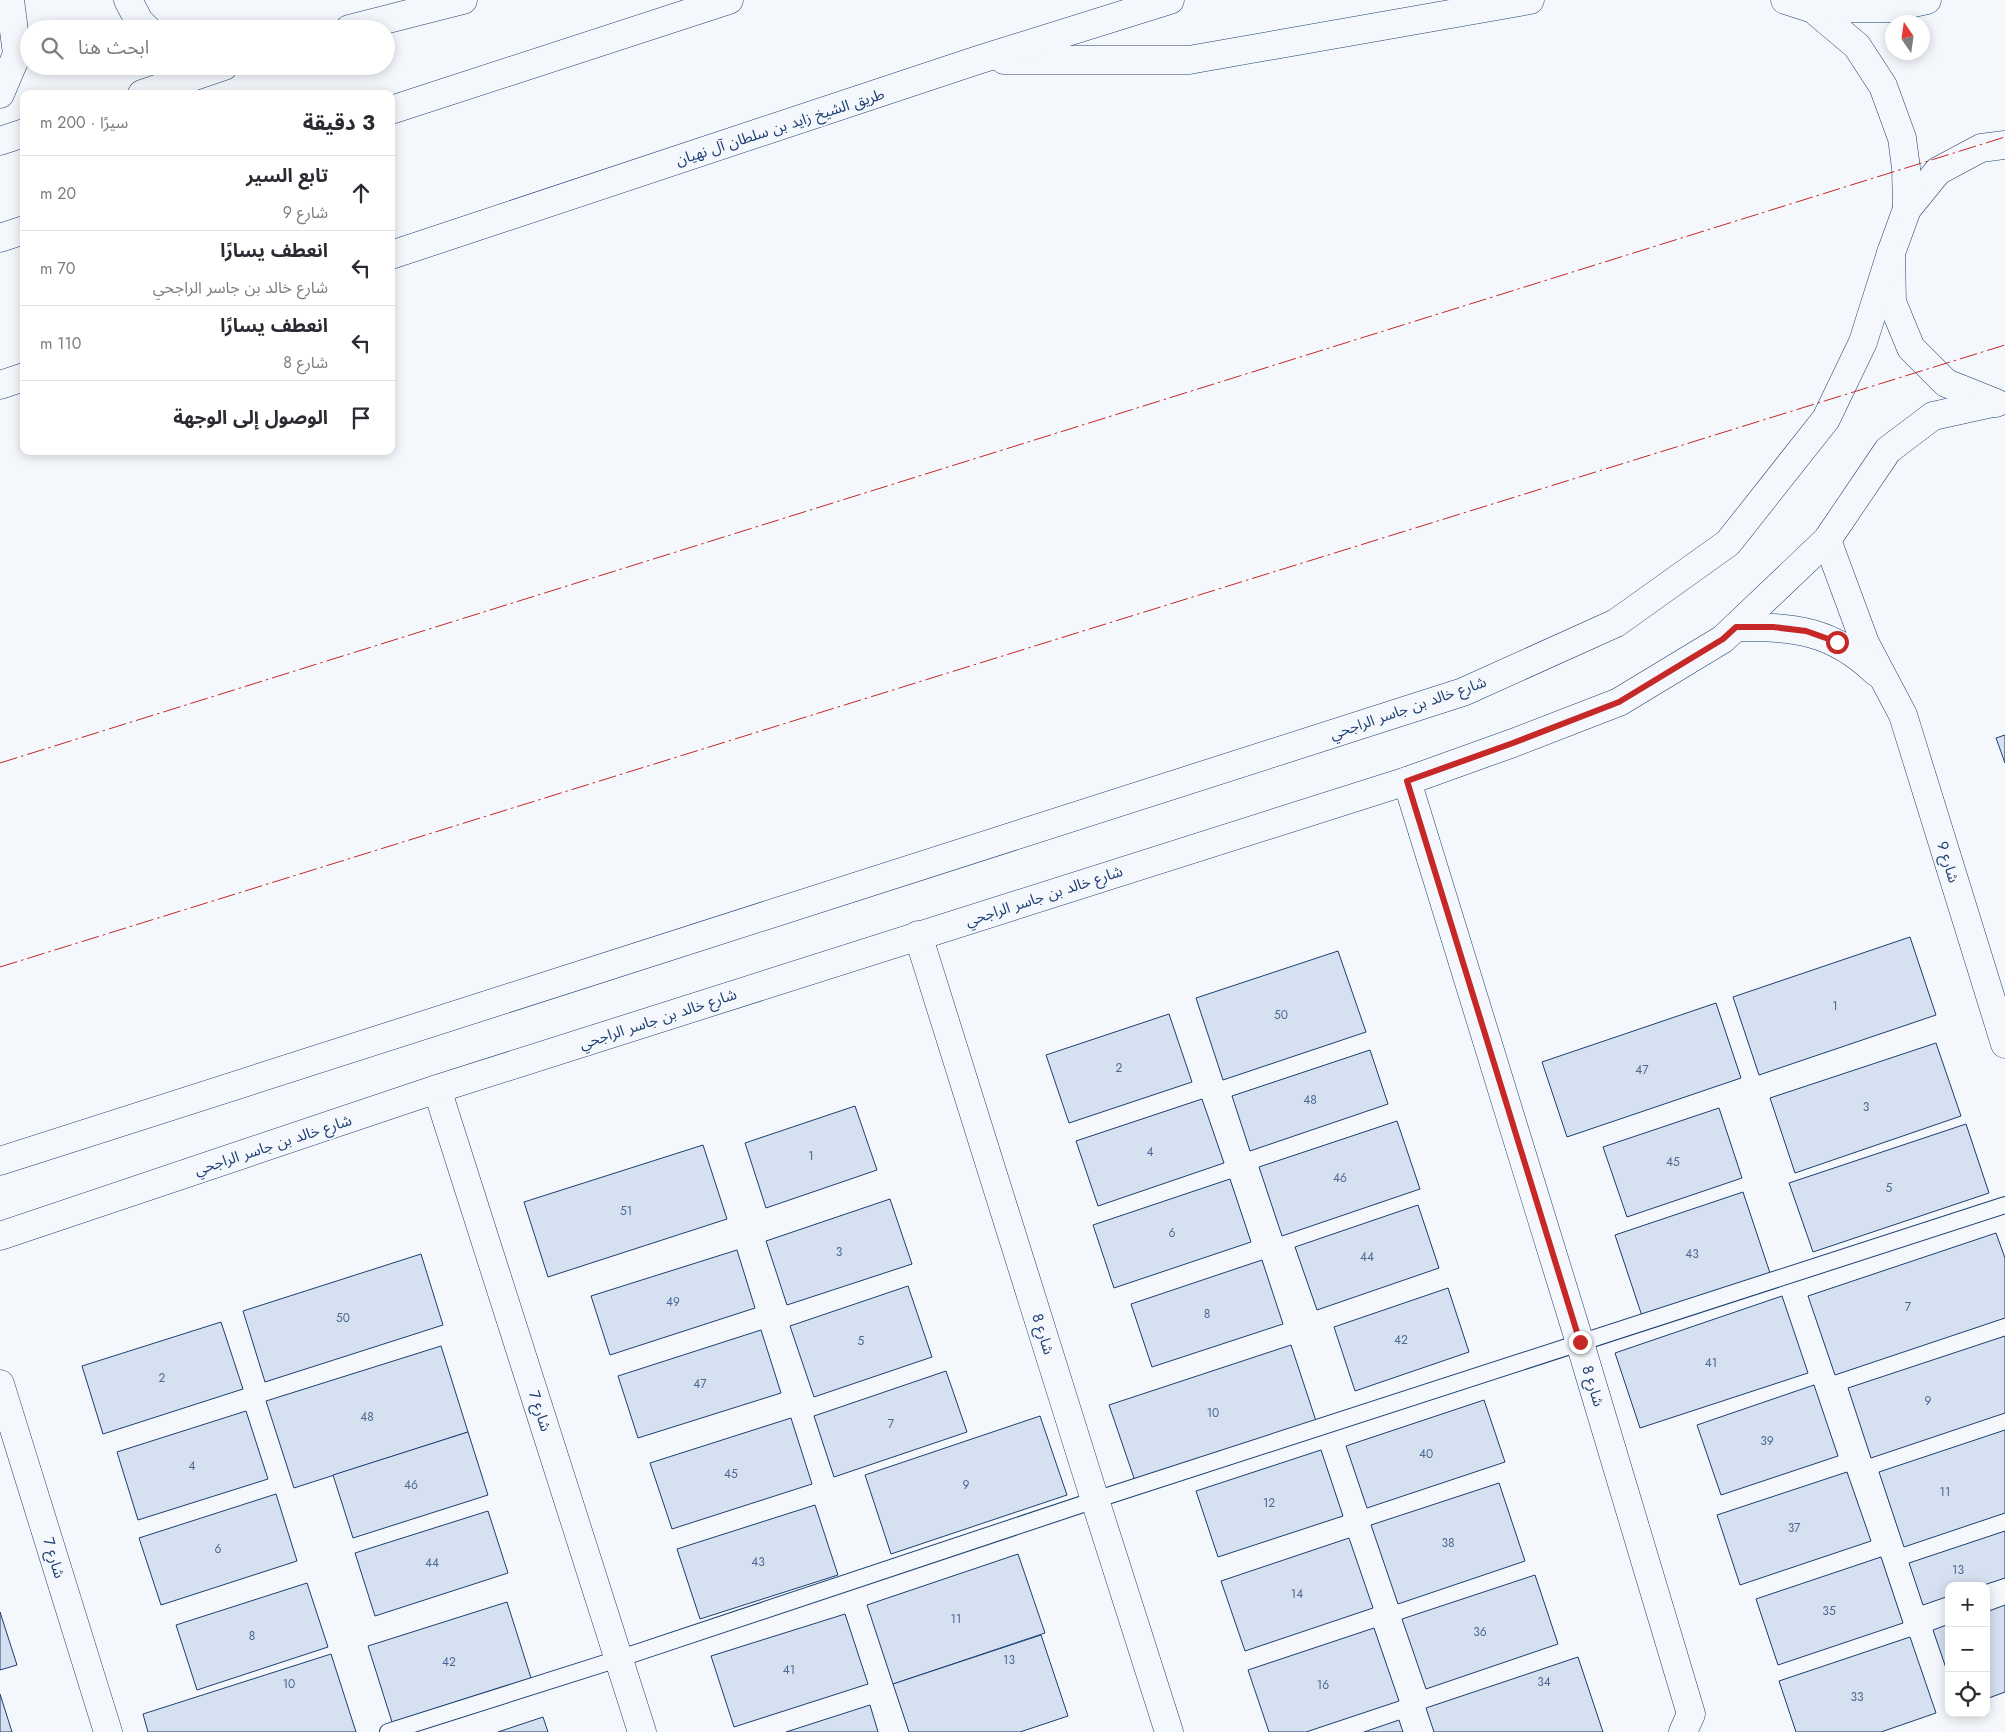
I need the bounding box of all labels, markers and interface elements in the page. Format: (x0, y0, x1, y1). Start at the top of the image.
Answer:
north arrow (1885, 15, 1930, 60)
search box (20, 20, 395, 75)
icon: search (38, 34, 66, 62)
text: ابحث هنا (78, 34, 149, 61)
street label: طريق الشيخ زايد بن سلطان آل نهيان (673, 83, 888, 172)
text: 3 دقيقة (303, 108, 375, 138)
text: سيرًا · 200 m (40, 111, 128, 134)
text: تابع السير (246, 162, 328, 189)
icon: ahead (347, 179, 375, 207)
text: 20 m (40, 182, 76, 205)
text: شارع 9 (283, 201, 328, 224)
text: انعطف يسارًا (220, 237, 328, 264)
icon: left (347, 254, 375, 282)
text: 70 m (40, 257, 75, 280)
text: شارع خالد بن جاسر الراجحي (153, 276, 328, 299)
text: انعطف يسارًا (220, 312, 328, 339)
icon: left (347, 329, 375, 357)
text: 110 m (40, 332, 81, 355)
text: شارع 8 (283, 351, 328, 374)
text: الوصول إلى الوجهة (173, 404, 328, 431)
icon: arrive (347, 404, 375, 432)
route start (1826, 631, 1849, 654)
street label: شارع خالد بن جاسر الراجحي (1327, 671, 1490, 746)
street label: شارع 9 (1930, 839, 1965, 886)
street label: شارع خالد بن جاسر الراجحي (962, 860, 1126, 933)
street label: شارع خالد بن جاسر الراجحي (576, 983, 740, 1056)
house number: 1 (1832, 997, 1838, 1015)
house number: 50 (1274, 1006, 1288, 1024)
house number: 2 (1116, 1059, 1123, 1077)
house number: 47 (1635, 1061, 1649, 1079)
house number: 48 (1303, 1091, 1317, 1109)
house number: 3 (1863, 1098, 1870, 1116)
street label: شارع خالد بن جاسر الراجحي (191, 1109, 355, 1182)
house number: 4 (1147, 1143, 1154, 1161)
house number: 1 (808, 1147, 814, 1165)
house number: 45 (1666, 1153, 1680, 1171)
house number: 46 (1333, 1169, 1347, 1187)
house number: 5 (1886, 1179, 1893, 1197)
house number: 51 (620, 1202, 632, 1220)
house number: 6 (1169, 1224, 1176, 1242)
house number: 3 (836, 1243, 843, 1261)
house number: 43 (1685, 1245, 1699, 1263)
house number: 44 (1360, 1248, 1374, 1266)
house number: 49 (666, 1293, 680, 1311)
house number: 7 (1905, 1298, 1912, 1316)
house number: 8 (1204, 1305, 1210, 1323)
house number: 50 (336, 1309, 350, 1327)
street label: شارع 8 (1025, 1311, 1060, 1358)
house number: 42 (1394, 1331, 1408, 1349)
route end (1569, 1331, 1592, 1354)
house number: 5 (858, 1332, 865, 1350)
house number: 41 (1705, 1354, 1717, 1372)
street label: شارع 8 (1575, 1363, 1610, 1410)
house number: 2 (159, 1369, 166, 1387)
house number: 47 (693, 1375, 707, 1393)
street label: شارع 7 (522, 1388, 557, 1435)
house number: 9 (1925, 1392, 1932, 1410)
house number: 10 (1207, 1404, 1219, 1422)
house number: 48 (360, 1408, 374, 1426)
house number: 7 (888, 1415, 895, 1433)
house number: 39 (1760, 1432, 1774, 1450)
house number: 40 (1419, 1445, 1433, 1463)
house number: 4 (189, 1457, 196, 1475)
house number: 45 (724, 1465, 738, 1483)
house number: 46 (404, 1476, 418, 1494)
house number: 9 (963, 1476, 970, 1494)
house number: 11 (1940, 1483, 1950, 1501)
house number: 12 (1263, 1494, 1275, 1512)
house number: 37 (1788, 1519, 1801, 1537)
house number: 38 (1441, 1534, 1455, 1552)
street label: شارع 7 (36, 1535, 71, 1582)
house number: 6 (215, 1540, 222, 1558)
house number: 43 (751, 1553, 765, 1571)
house number: 44 (425, 1554, 439, 1572)
house number: 13 (1952, 1561, 1964, 1579)
map controls (1945, 1582, 1990, 1717)
button: + (1945, 1582, 1990, 1627)
house number: 14 (1291, 1585, 1303, 1603)
house number: 35 (1822, 1602, 1836, 1620)
house number: 11 (951, 1610, 961, 1628)
house number: 36 (1473, 1623, 1487, 1641)
house number: 8 (249, 1627, 255, 1645)
button: − (1945, 1627, 1990, 1672)
house number: 13 (1003, 1651, 1015, 1669)
house number: 42 (442, 1653, 456, 1671)
house number: 41 (783, 1661, 795, 1679)
button: locate (1945, 1672, 1990, 1717)
house number: 34 (1537, 1673, 1551, 1691)
house number: 10 (283, 1675, 295, 1693)
house number: 16 (1317, 1676, 1329, 1694)
house number: 33 (1850, 1688, 1864, 1706)

